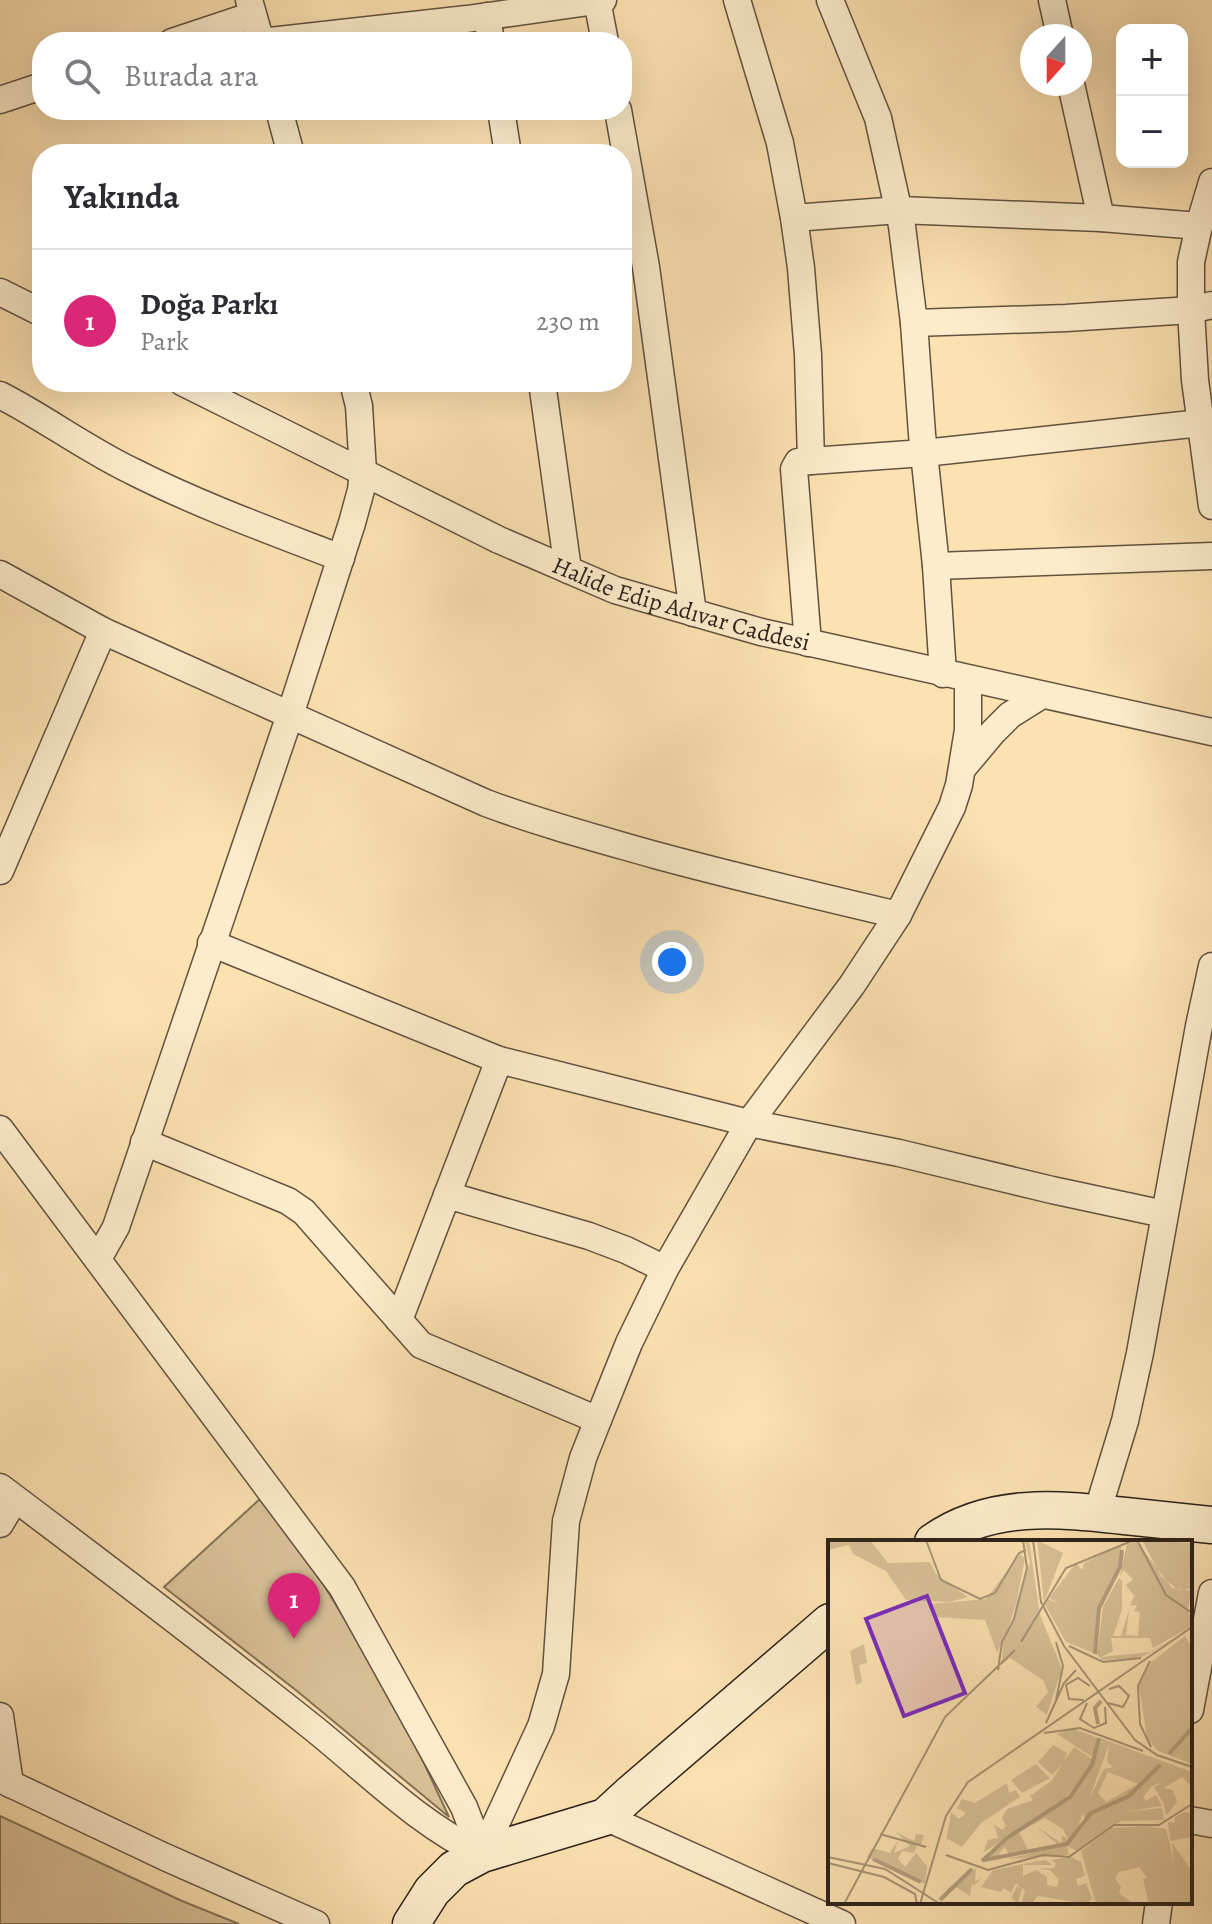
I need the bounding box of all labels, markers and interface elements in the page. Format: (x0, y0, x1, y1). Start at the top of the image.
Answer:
north arrow (1020, 24, 1092, 96)
map controls (1116, 24, 1188, 168)
button: + (1116, 24, 1188, 96)
search box (32, 32, 632, 120)
icon: search (60, 54, 104, 98)
text: Burada ara (124, 56, 259, 96)
button: − (1116, 96, 1188, 168)
text: Yakında (64, 173, 180, 220)
text: Doğa Parkı (140, 284, 278, 324)
text: 1 (85, 304, 95, 339)
text: 230 m (536, 304, 600, 339)
text: Park (140, 324, 189, 359)
street label: Halide Edip Adıvar Caddesi (547, 549, 813, 658)
your location (652, 942, 692, 982)
inset map (828, 1540, 1192, 1904)
pin: 1 (268, 1573, 320, 1639)

